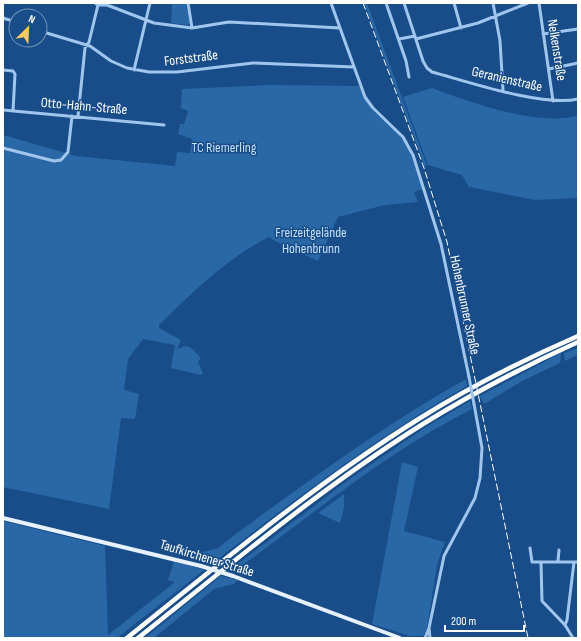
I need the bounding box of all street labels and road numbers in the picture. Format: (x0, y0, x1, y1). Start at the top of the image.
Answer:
street label: Nelkenstraße (544, 18, 570, 82)
street label: Forststraße (163, 46, 219, 70)
street label: Geranienstraße (470, 63, 544, 95)
street label: Otto-Hahn-Straße (40, 94, 128, 118)
street label: Hohenbrunner Straße (446, 254, 484, 356)
street label: Taufkirchener Straße (158, 536, 256, 580)

